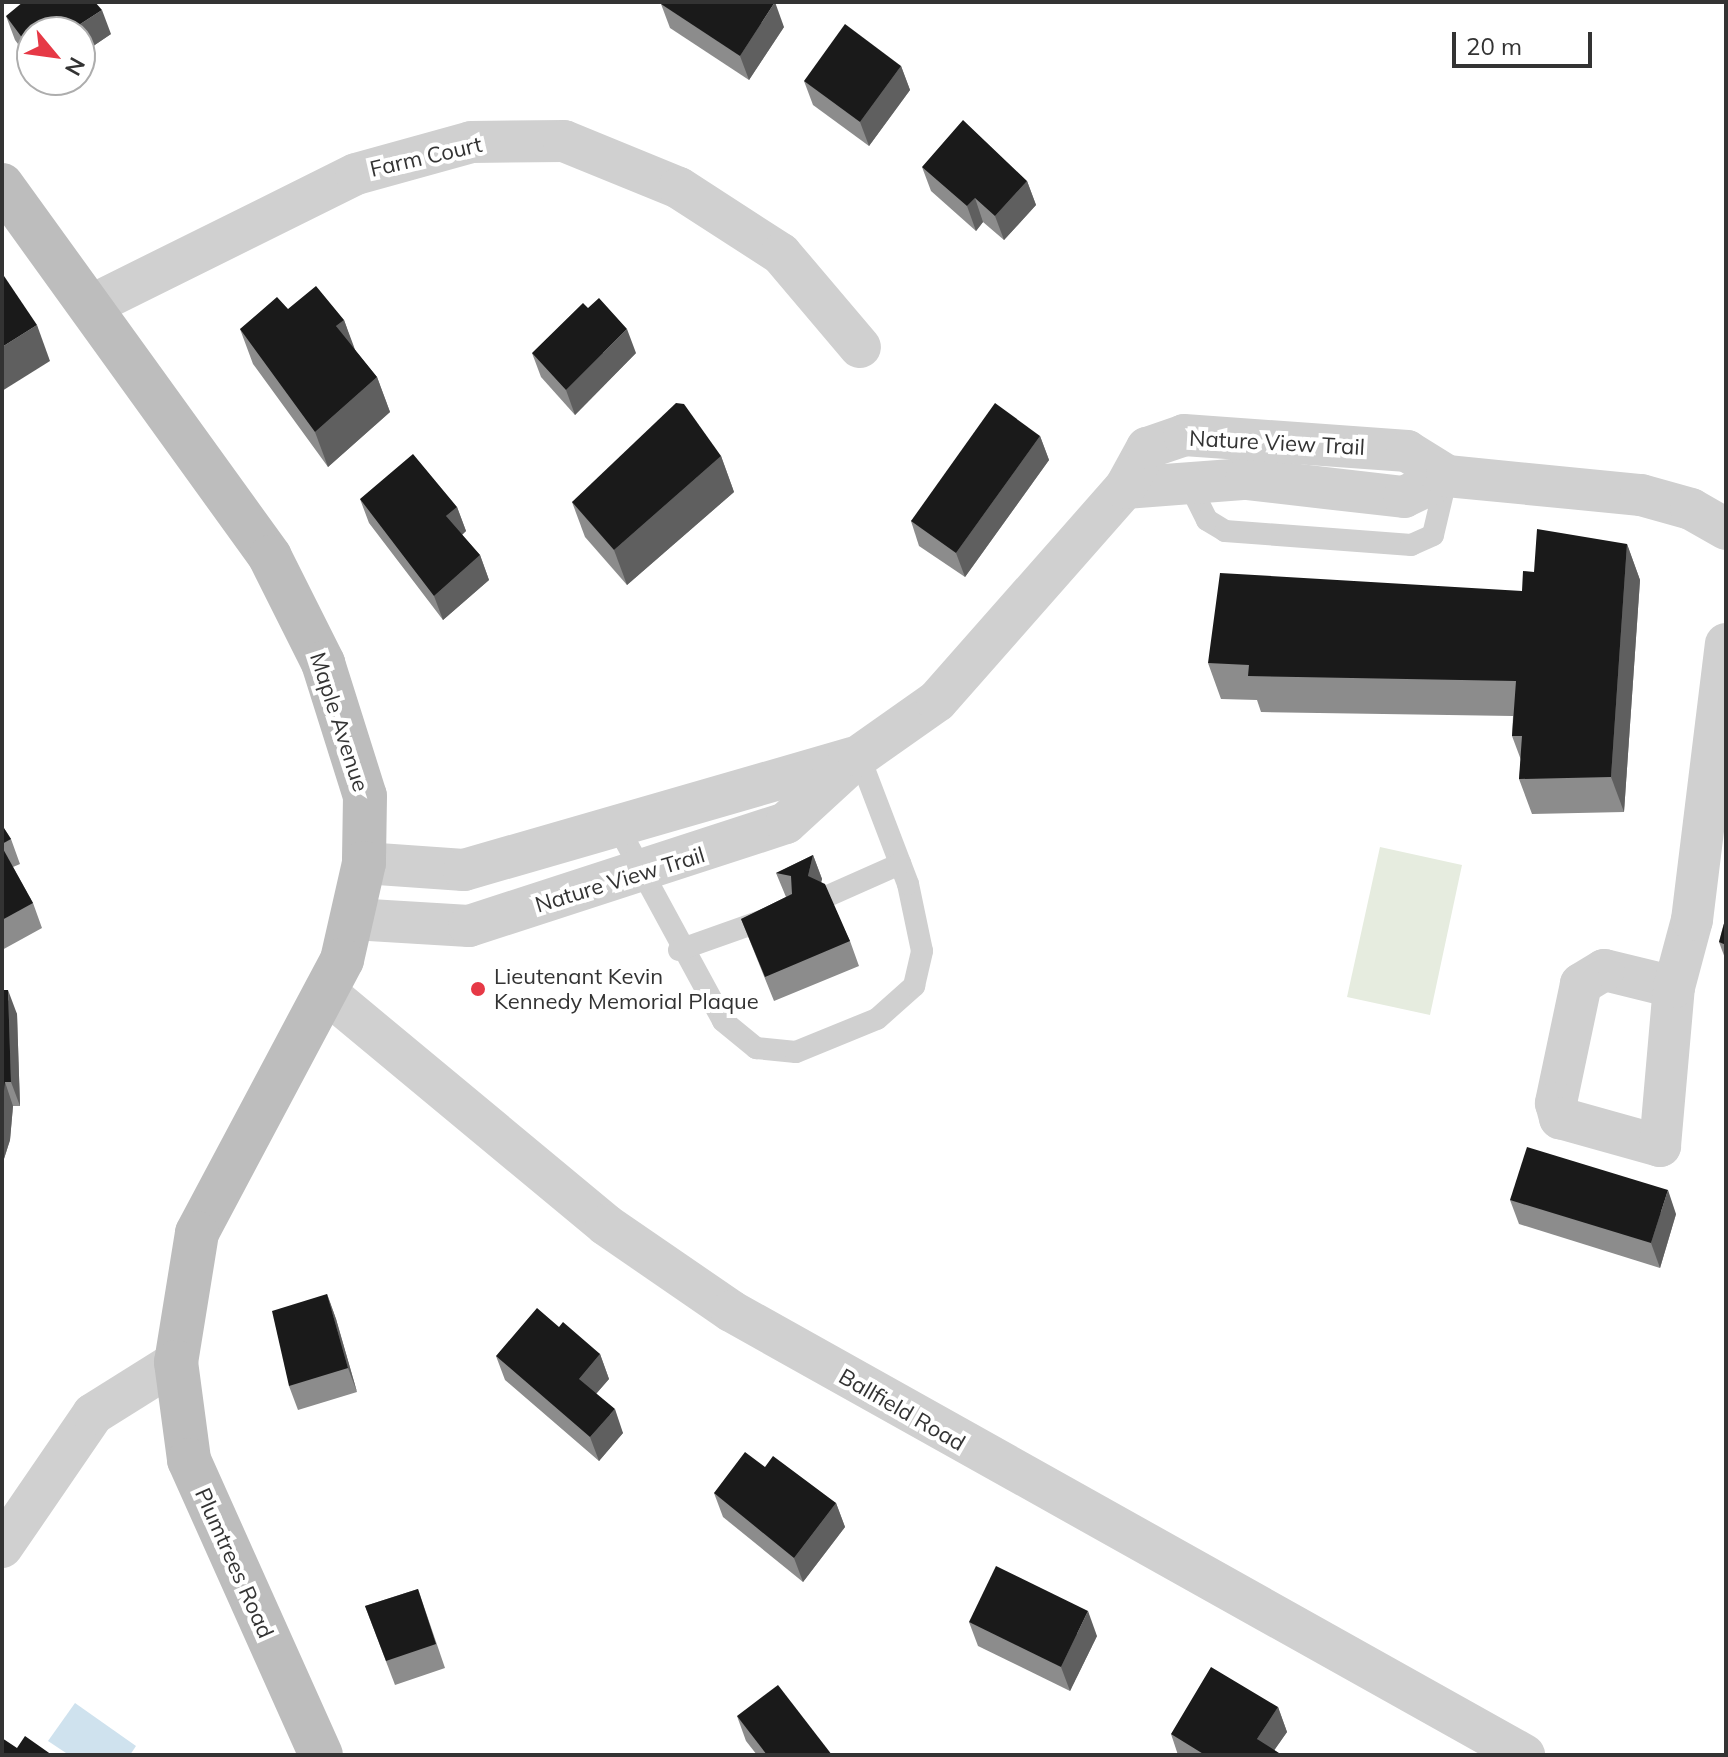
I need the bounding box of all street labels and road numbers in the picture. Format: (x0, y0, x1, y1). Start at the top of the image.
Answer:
street label: Farm Court (368, 131, 484, 183)
street label: Nature View Trail (1188, 425, 1366, 461)
street label: Maple Avenue (304, 649, 374, 795)
street label: Nature View Trail (532, 842, 708, 918)
street label: Ballfield Road (834, 1363, 970, 1457)
street label: Plumtrees Road (189, 1484, 279, 1642)

